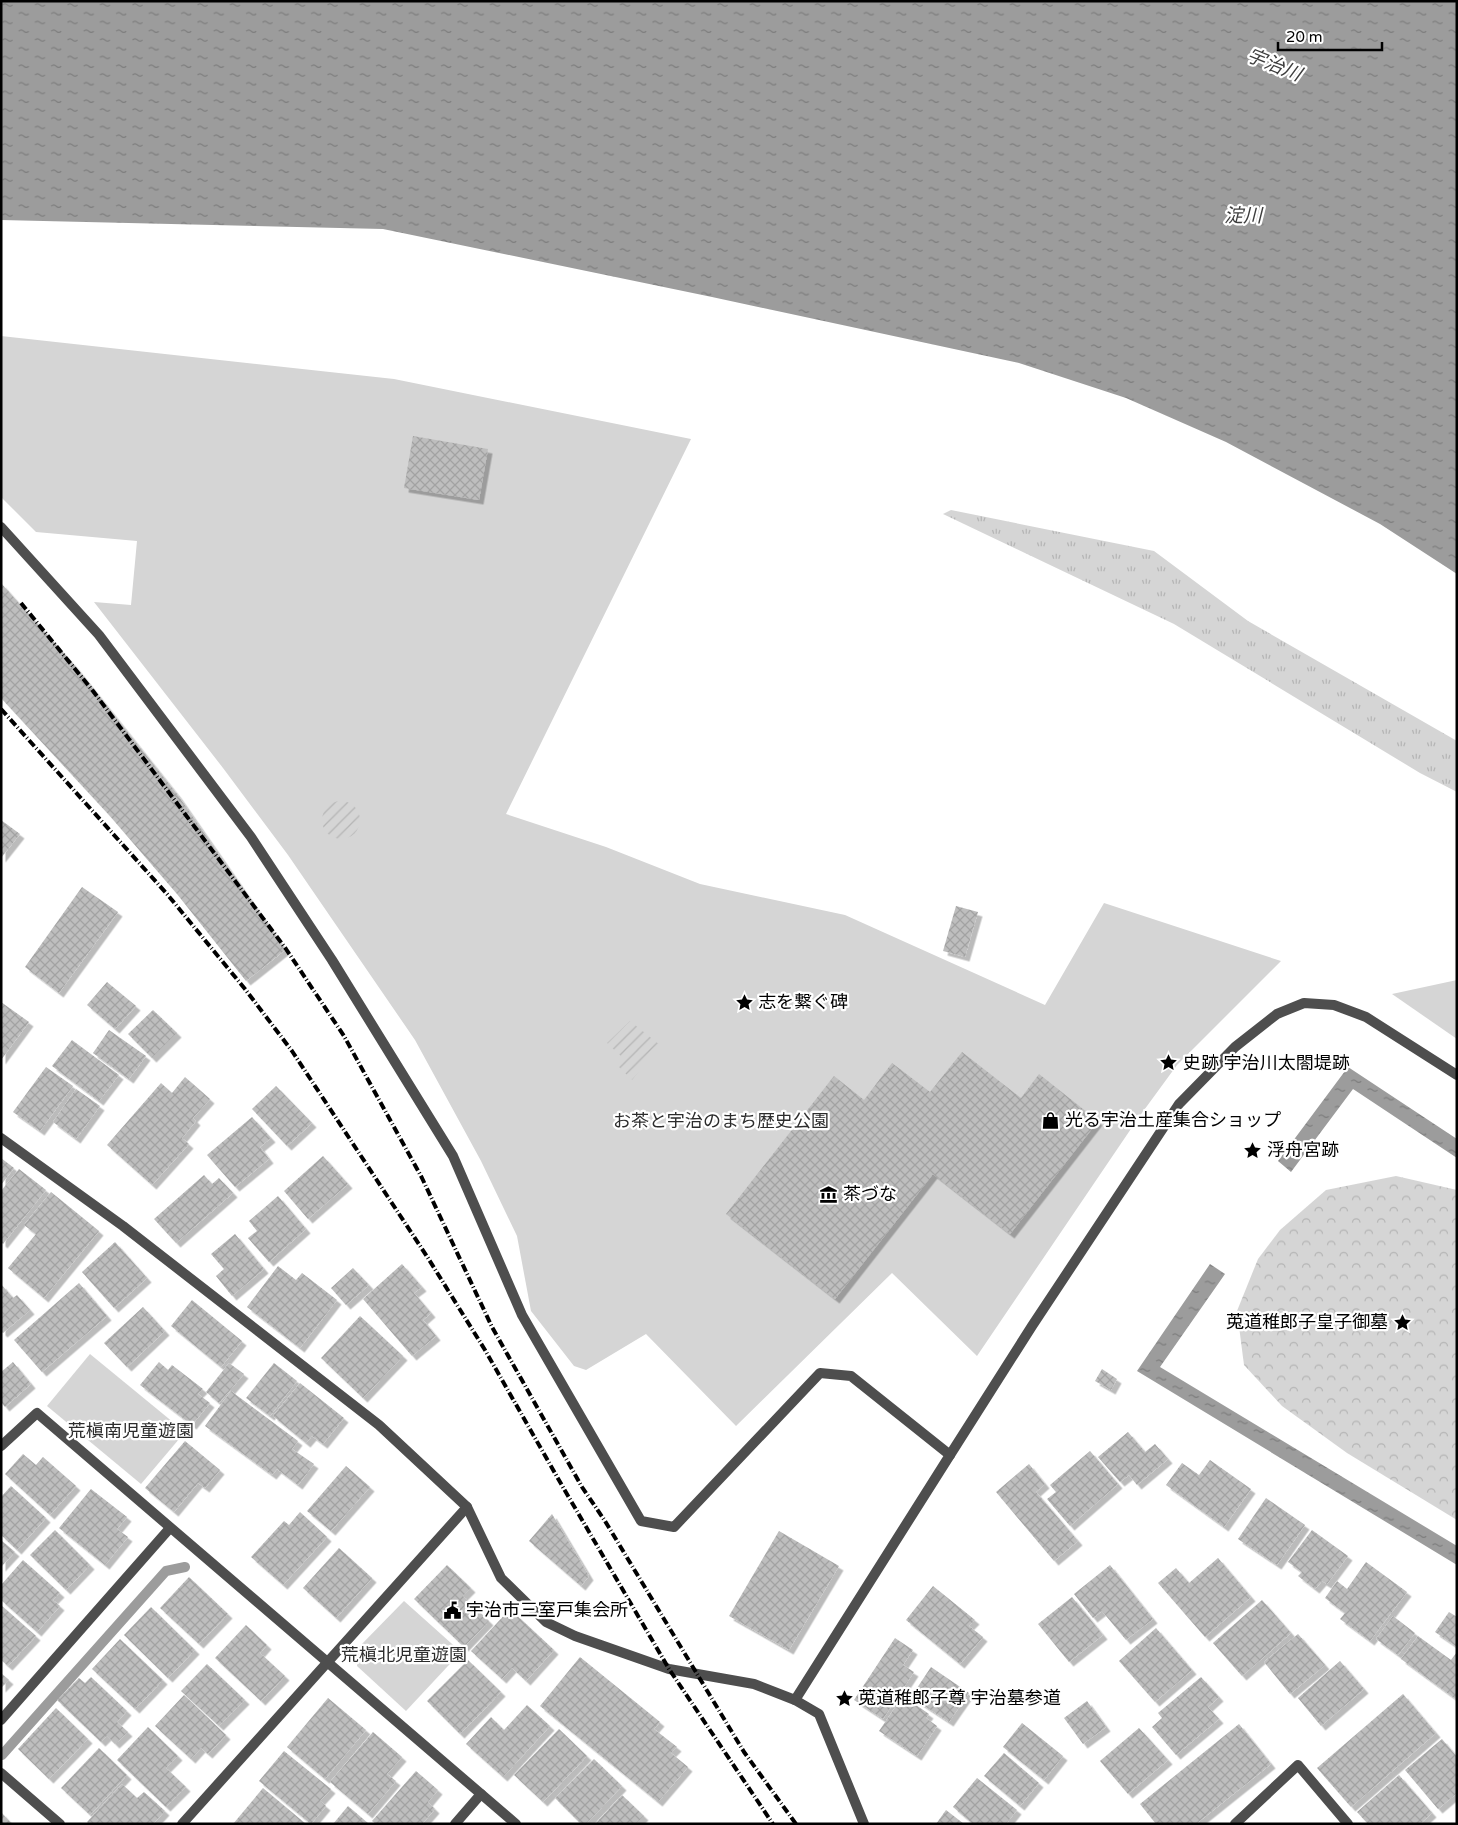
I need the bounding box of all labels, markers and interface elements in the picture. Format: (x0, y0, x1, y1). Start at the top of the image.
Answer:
scale bar (1278, 20, 1382, 52)
text: 20 m (1286, 28, 1323, 46)
water label: 宇治川 (1243, 44, 1306, 87)
water label: 淀川 (1224, 205, 1264, 227)
place label: 志を繋ぐ碑 (758, 991, 848, 1013)
place icon: 志を繋ぐ碑 (734, 992, 754, 1012)
place label: 史跡 宇治川太閤堤跡 (1183, 1052, 1350, 1074)
place icon: 史跡 宇治川太閤堤跡 (1159, 1053, 1179, 1073)
place label: 光る宇治土産集合ショップ (1065, 1109, 1281, 1131)
park label: お茶と宇治のまち歴史公園 (613, 1110, 829, 1132)
shop icon: 光る宇治土産集合ショップ (1041, 1110, 1061, 1130)
place label: 浮舟宮跡 (1267, 1139, 1339, 1161)
place icon: 浮舟宮跡 (1243, 1140, 1263, 1160)
place label: 茶づな (843, 1183, 897, 1205)
museum icon: 茶づな (819, 1184, 839, 1204)
place label: 莵道稚郎子皇子御墓 (1226, 1311, 1388, 1333)
place icon: 莵道稚郎子皇子御墓 (1392, 1312, 1412, 1332)
park label: 荒槇南児童遊園 (68, 1420, 194, 1442)
place label: 宇治市三室戸集会所 (466, 1599, 628, 1621)
public building icon: 宇治市三室戸集会所 (442, 1600, 462, 1620)
park label: 荒槇北児童遊園 (341, 1644, 467, 1666)
place label: 莵道稚郎子尊 宇治墓参道 (858, 1687, 1061, 1709)
place icon: 莵道稚郎子尊 宇治墓参道 (834, 1688, 854, 1708)

